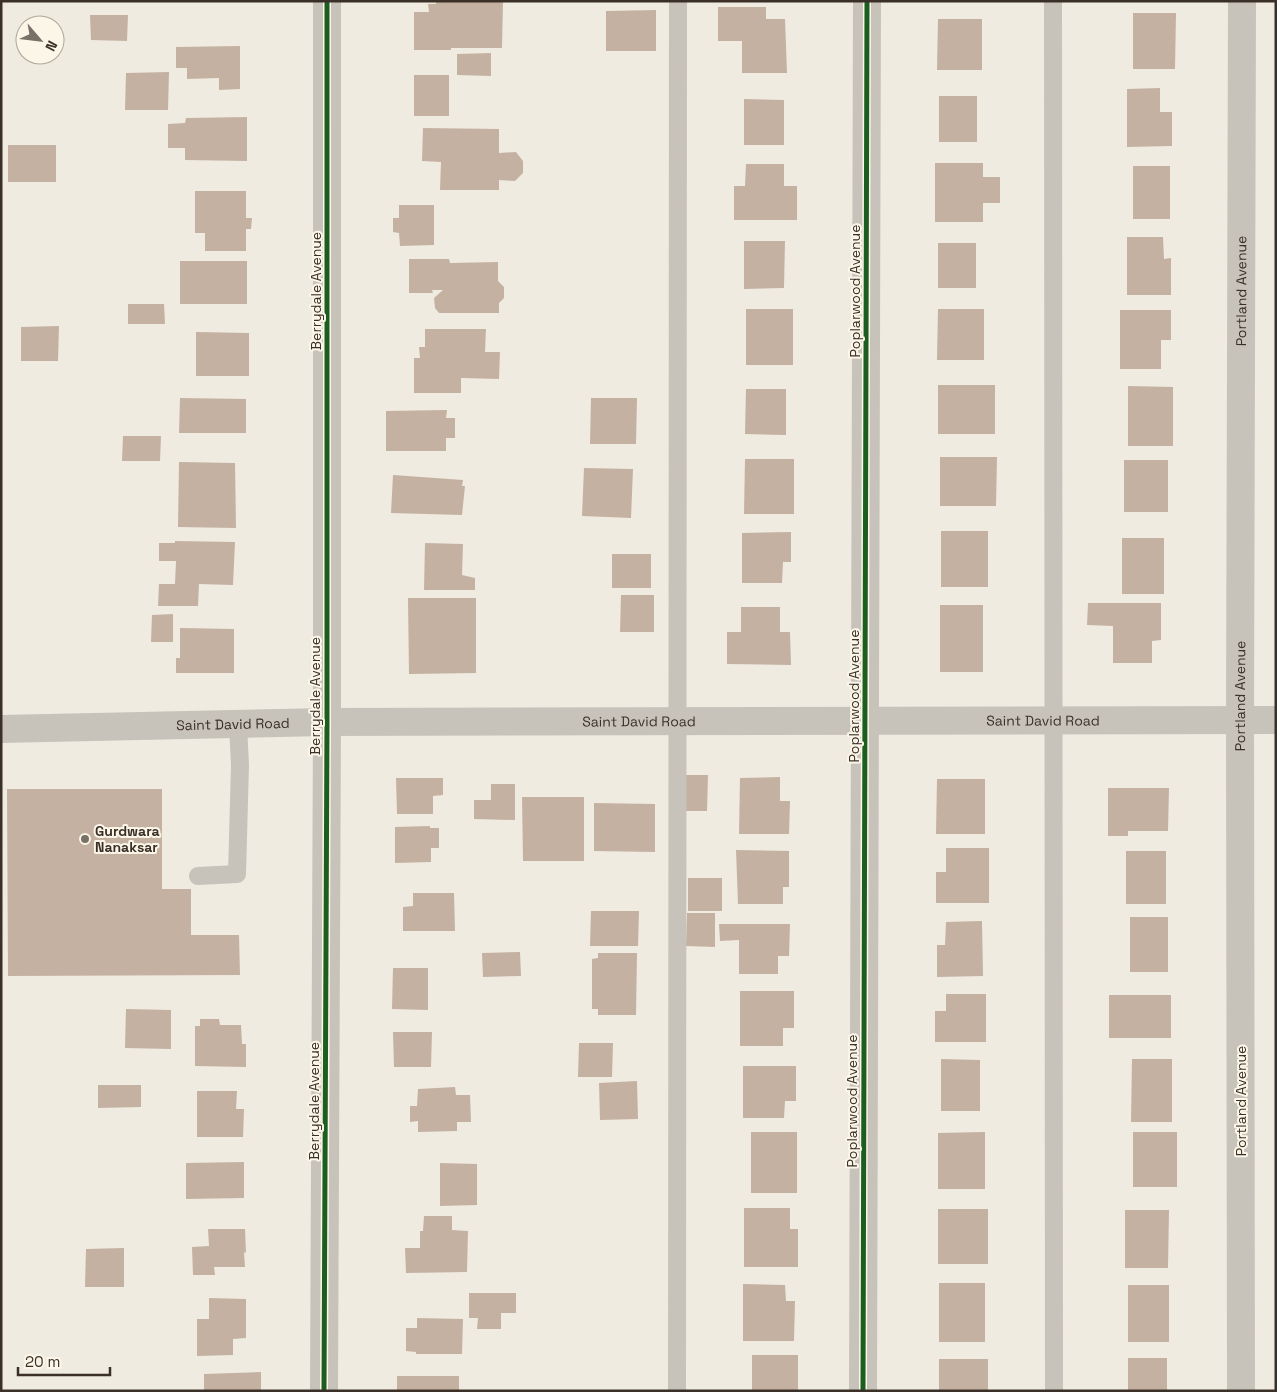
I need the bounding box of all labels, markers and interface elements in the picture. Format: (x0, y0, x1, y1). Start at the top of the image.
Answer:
north arrow (15, 15, 65, 65)
text: N (41, 38, 62, 54)
street label: Poplarwood Avenue (846, 225, 864, 357)
street label: Berrydale Avenue (307, 232, 325, 350)
street label: Portland Avenue (1232, 236, 1250, 346)
street label: Poplarwood Avenue (845, 630, 863, 762)
street label: Berrydale Avenue (306, 637, 324, 755)
street label: Portland Avenue (1231, 641, 1249, 751)
street label: Saint David Road (986, 711, 1100, 730)
street label: Saint David Road (582, 712, 696, 730)
street label: Saint David Road (176, 714, 290, 734)
place label: Gurdwara Nanaksar (95, 822, 160, 856)
marker: Gurdwara Nanaksar (79, 833, 91, 845)
street label: Poplarwood Avenue (843, 1035, 861, 1167)
street label: Berrydale Avenue (305, 1042, 323, 1160)
street label: Portland Avenue (1232, 1046, 1250, 1156)
scale bar (18, 1344, 110, 1376)
text: 20 m (25, 1352, 60, 1371)

